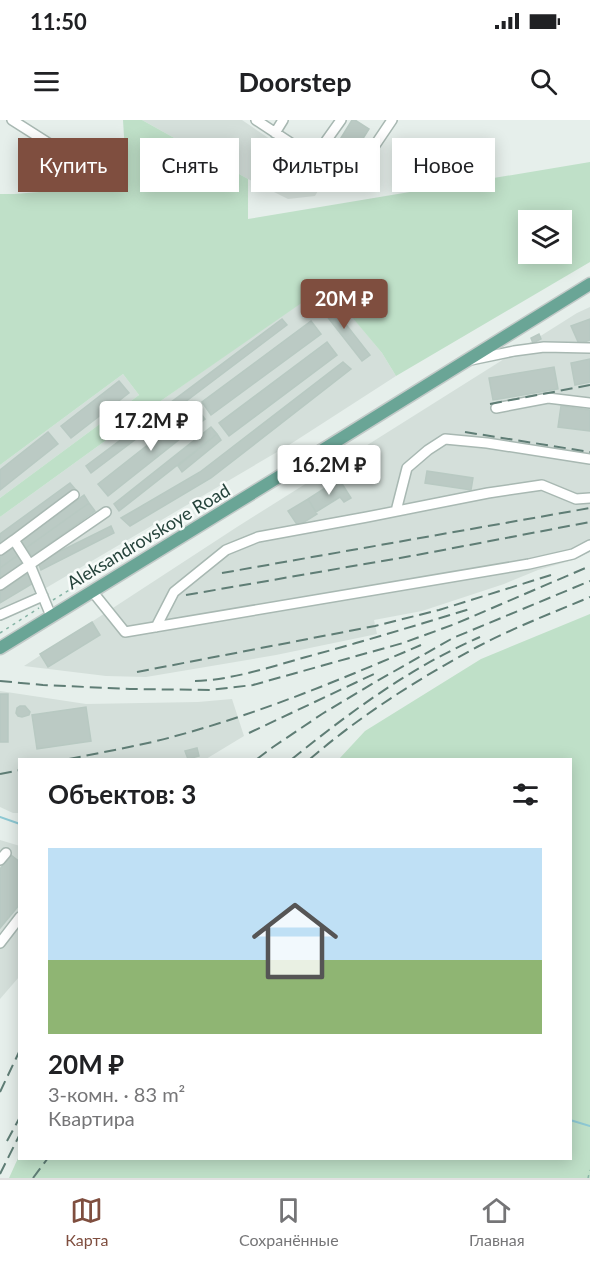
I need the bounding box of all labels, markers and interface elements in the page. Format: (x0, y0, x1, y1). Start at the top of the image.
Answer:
text: 11:50 (30, 8, 87, 35)
icon: menu (30, 65, 63, 98)
text: Doorstep (239, 65, 351, 98)
icon: search (527, 65, 560, 98)
chip: Купить (18, 138, 128, 192)
chip: Снять (140, 138, 239, 192)
chip: Фильтры (251, 138, 380, 192)
chip: Новое (392, 138, 495, 192)
map controls (518, 210, 572, 264)
button: layers (518, 210, 572, 264)
pin: 20M ₽ (302, 279, 386, 330)
text: 20M ₽ (315, 286, 373, 310)
pin: 17.2M ₽ (96, 401, 206, 452)
text: 17.2M ₽ (114, 408, 188, 432)
pin: 16.2M ₽ (274, 445, 384, 496)
text: 16.2M ₽ (292, 452, 366, 476)
street label: Aleksandrovskoye Road (62, 479, 234, 593)
text: Объектов: 3 (48, 778, 196, 810)
icon: filters (509, 778, 542, 811)
icon: home (241, 887, 349, 995)
text: 20M ₽ (48, 1048, 124, 1080)
text: 3-комн. · 83 m² (48, 1082, 185, 1106)
text: Квартира (48, 1106, 135, 1130)
tab: Карта (65, 1194, 109, 1249)
tab: Сохранённые (239, 1194, 339, 1249)
tab: Главная (469, 1194, 525, 1249)

